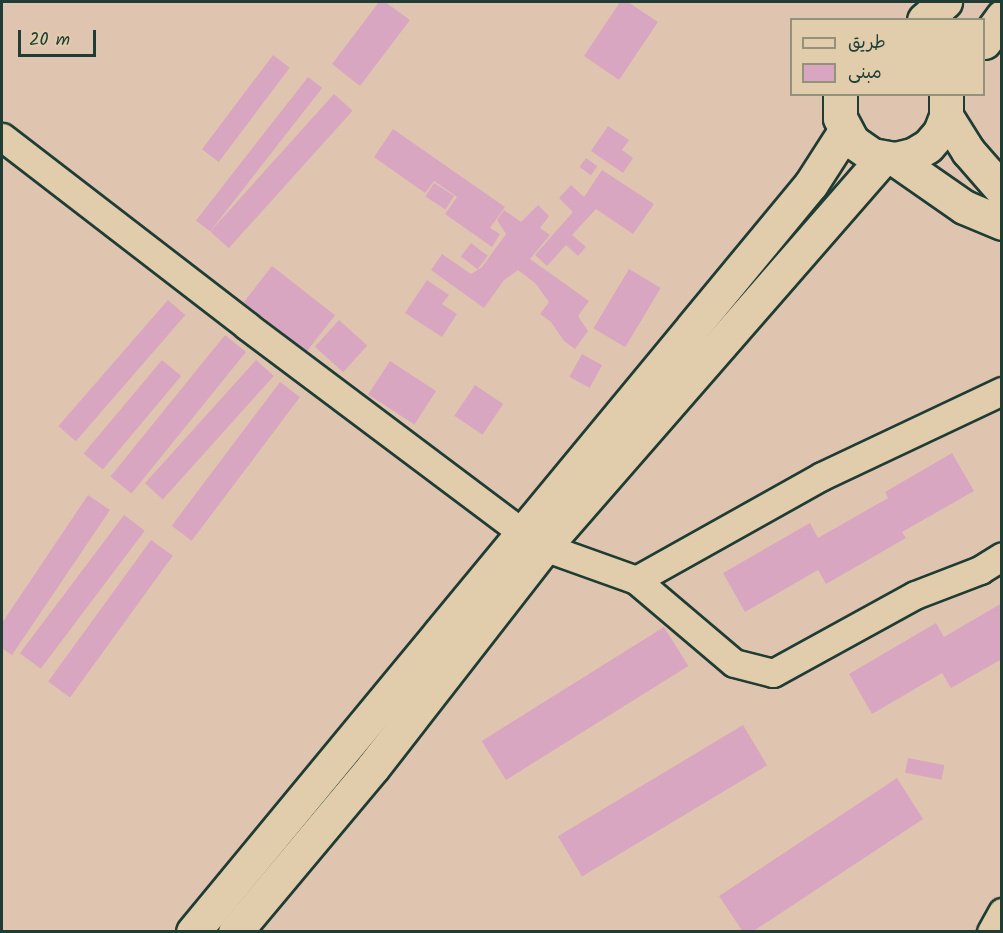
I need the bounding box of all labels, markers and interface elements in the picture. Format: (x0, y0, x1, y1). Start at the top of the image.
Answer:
scale bar (21, 18, 99, 56)
legend (790, 18, 985, 96)
text: 20 m (29, 26, 70, 55)
text: طريق (848, 29, 886, 58)
text: مبنى (848, 59, 882, 88)

